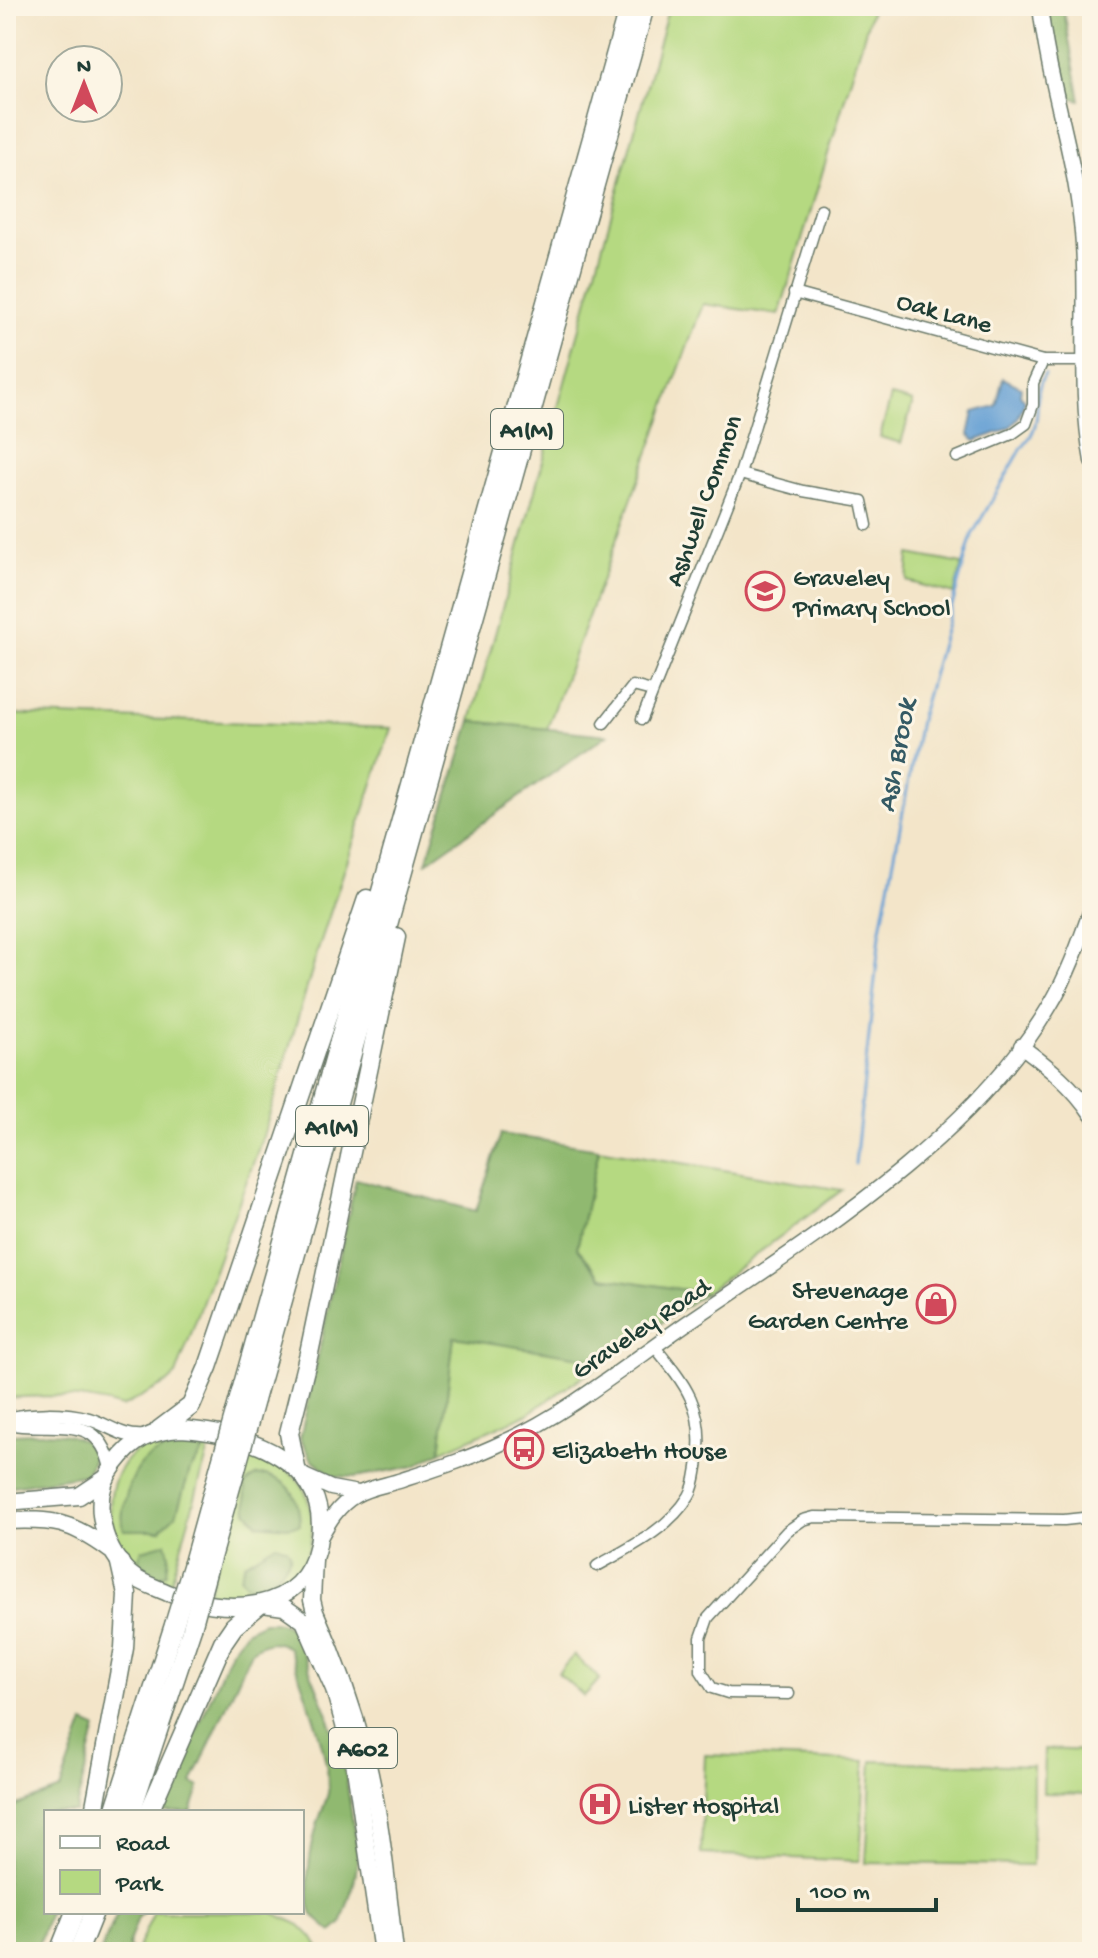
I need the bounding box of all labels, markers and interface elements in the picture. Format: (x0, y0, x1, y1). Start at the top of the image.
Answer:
north arrow (44, 44, 124, 124)
text: N (77, 55, 91, 81)
street label: Oak Lane (893, 288, 996, 343)
road number: A1(M) (491, 409, 563, 449)
street label: Ashwell Common (661, 411, 752, 592)
place label: Graveley Primary School (792, 565, 951, 626)
school or university icon: Graveley Primary School (744, 570, 786, 612)
water label: Ash Brook (871, 694, 926, 815)
road number: A1(M) (296, 1106, 368, 1146)
street label: Graveley Road (568, 1272, 719, 1388)
place label: Stevenage Garden Centre (748, 1278, 909, 1339)
shop icon: Stevenage Garden Centre (915, 1283, 957, 1325)
bus stop icon: Elizabeth House (503, 1428, 545, 1470)
place label: Elizabeth House (552, 1438, 727, 1469)
road number: A602 (329, 1728, 397, 1768)
hospital icon: Lister Hospital (579, 1783, 621, 1825)
place label: Lister Hospital (628, 1793, 779, 1824)
legend (44, 1810, 304, 1914)
text: Road (116, 1831, 170, 1860)
scale bar (798, 1862, 936, 1912)
text: Park (115, 1871, 164, 1900)
text: 100 m (809, 1879, 870, 1908)

